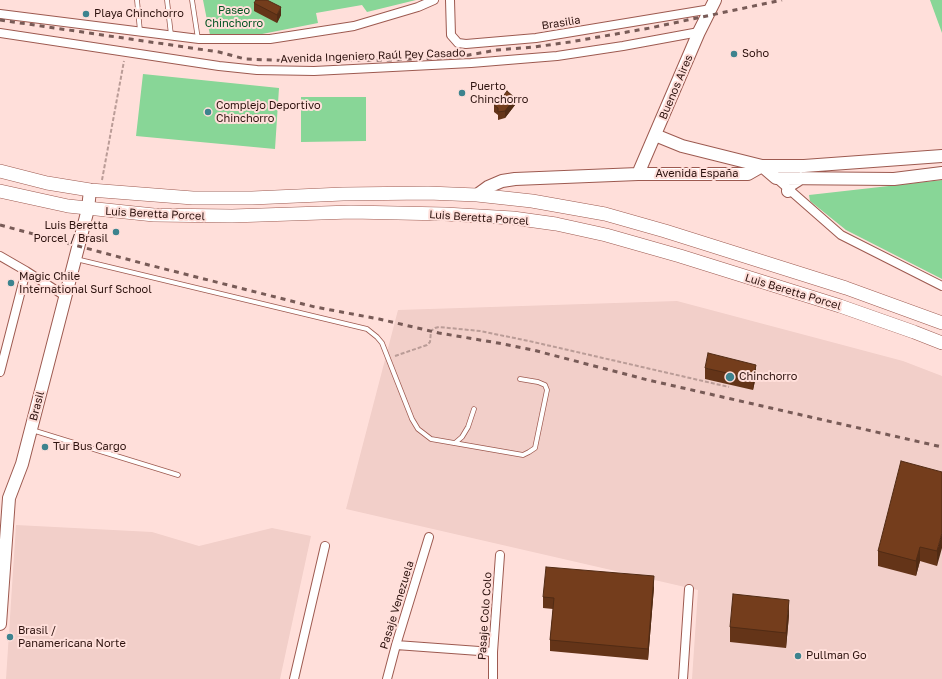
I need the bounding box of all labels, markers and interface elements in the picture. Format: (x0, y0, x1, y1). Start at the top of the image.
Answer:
park label: Paseo Chinchorro (205, 4, 263, 30)
place label: Playa Chinchorro (94, 7, 184, 21)
marker: Playa Chinchorro (81, 9, 91, 19)
street label: Brasilia (541, 13, 581, 33)
street label: Avenida Ingeniero Raúl Pey Casado (280, 46, 466, 66)
place label: Soho (742, 47, 769, 61)
marker: Soho (729, 49, 739, 59)
street label: Buenos Aires (656, 53, 696, 121)
place label: Puerto Chinchorro (470, 80, 528, 106)
marker: Puerto Chinchorro (457, 88, 467, 98)
place label: Complejo Deportivo Chinchorro (216, 99, 321, 125)
marker: Complejo Deportivo Chinchorro (203, 107, 213, 117)
street label: Avenida España (656, 167, 738, 181)
street label: Luis Beretta Porcel (105, 205, 205, 223)
street label: Luis Beretta Porcel (429, 208, 529, 228)
place label: Luis Beretta Porcel / Brasil (33, 219, 108, 245)
marker: Luis Beretta Porcel / Brasil (111, 227, 121, 237)
place label: Magic Chile International Surf School (19, 270, 152, 296)
street label: Luis Beretta Porcel (743, 271, 843, 313)
marker: Magic Chile International Surf School (6, 278, 16, 288)
place label: Chinchorro (739, 370, 797, 384)
marker: Chinchorro (724, 371, 736, 383)
street label: Brasil (27, 390, 47, 422)
place label: Tur Bus Cargo (53, 440, 126, 454)
marker: Tur Bus Cargo (40, 442, 50, 452)
street label: Pasaje Venezuela (377, 559, 417, 651)
street label: Pasaje Colo Colo (475, 571, 495, 661)
place label: Brasil / Panamericana Norte (18, 624, 126, 650)
marker: Brasil / Panamericana Norte (5, 632, 15, 642)
place label: Pullman Go (806, 649, 867, 663)
marker: Pullman Go (793, 651, 803, 661)

